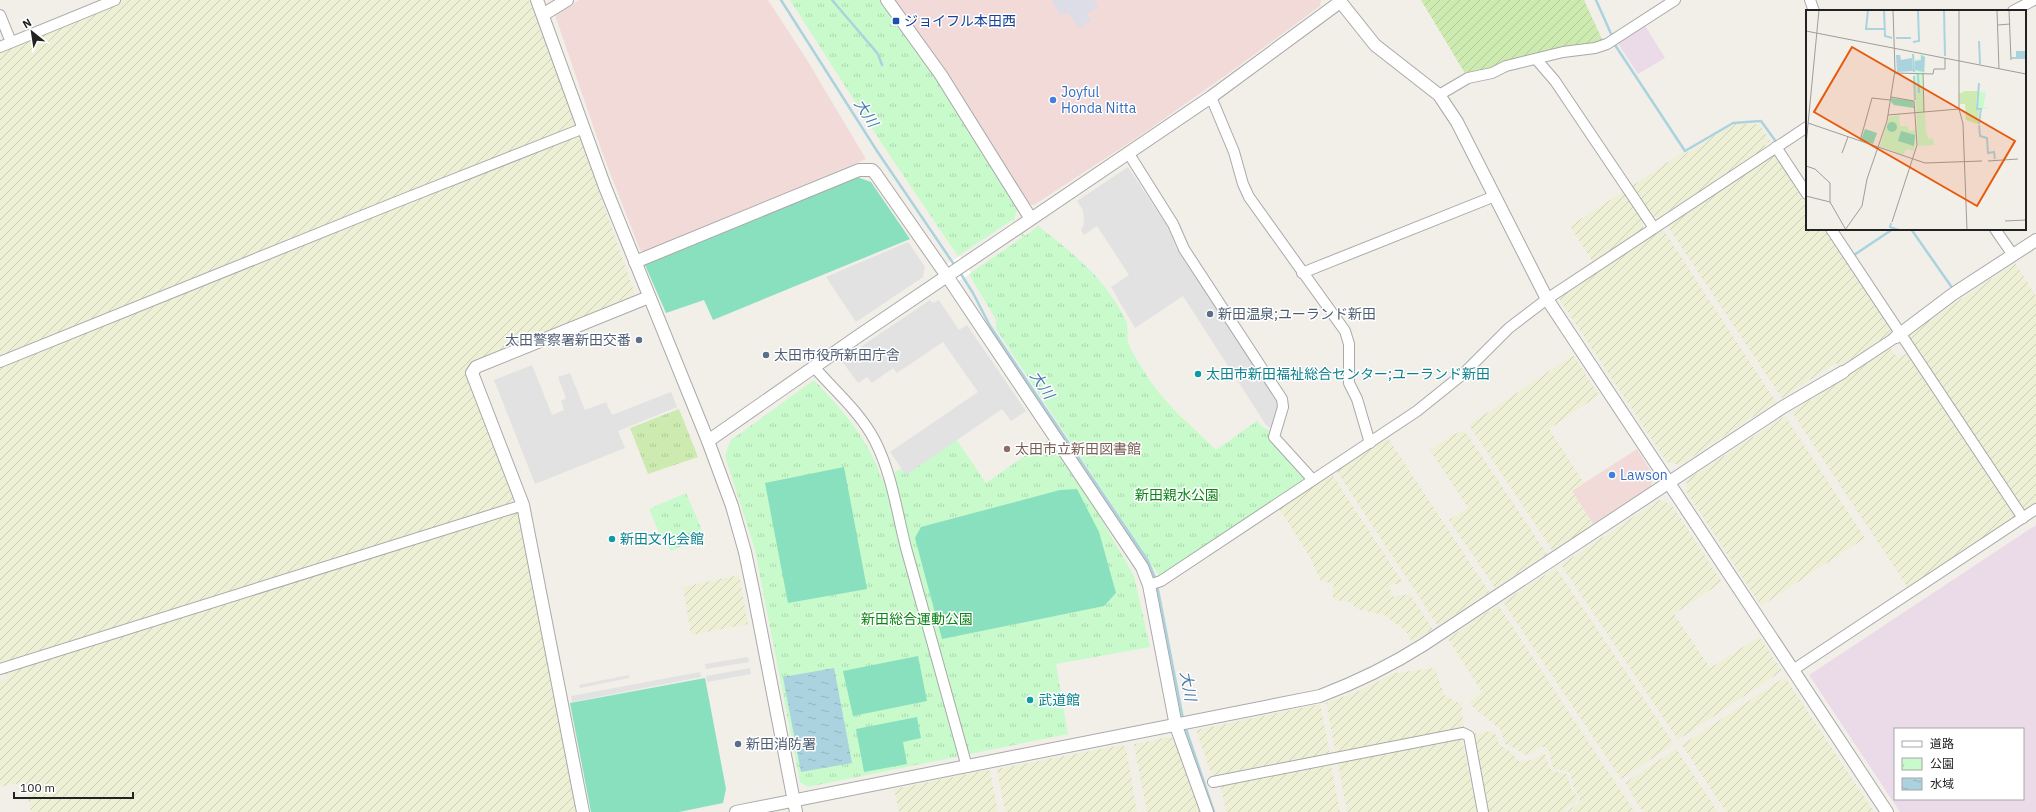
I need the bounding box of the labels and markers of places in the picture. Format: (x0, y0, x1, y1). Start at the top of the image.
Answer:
place label: ジョイフル本田西 (904, 12, 1016, 30)
marker: ジョイフル本田西 (891, 16, 901, 26)
place label: Joyful Honda Nitta (1061, 83, 1137, 117)
marker: Joyful Honda Nitta (1048, 95, 1058, 105)
place label: 新田温泉;ユーランド新田 (1218, 305, 1376, 323)
marker: 新田温泉;ユーランド新田 (1205, 309, 1215, 319)
place label: 太田警察署新田交番 (505, 331, 631, 349)
marker: 太田警察署新田交番 (634, 335, 644, 345)
place label: 太田市役所新田庁舎 (774, 346, 900, 364)
marker: 太田市役所新田庁舎 (761, 350, 771, 360)
place label: 太田市新田福祉総合センター;ユーランド新田 (1206, 365, 1490, 383)
marker: 太田市新田福祉総合センター;ユーランド新田 (1193, 369, 1203, 379)
place label: 太田市立新田図書館 (1015, 440, 1141, 458)
marker: 太田市立新田図書館 (1002, 444, 1012, 454)
place label: Lawson (1620, 466, 1668, 484)
marker: Lawson (1607, 470, 1617, 480)
place label: 新田文化会館 (620, 530, 704, 548)
marker: 新田文化会館 (607, 534, 617, 544)
place label: 武道館 (1038, 691, 1080, 709)
marker: 武道館 (1025, 695, 1035, 705)
place label: 新田消防署 (746, 735, 816, 753)
marker: 新田消防署 (733, 739, 743, 749)

